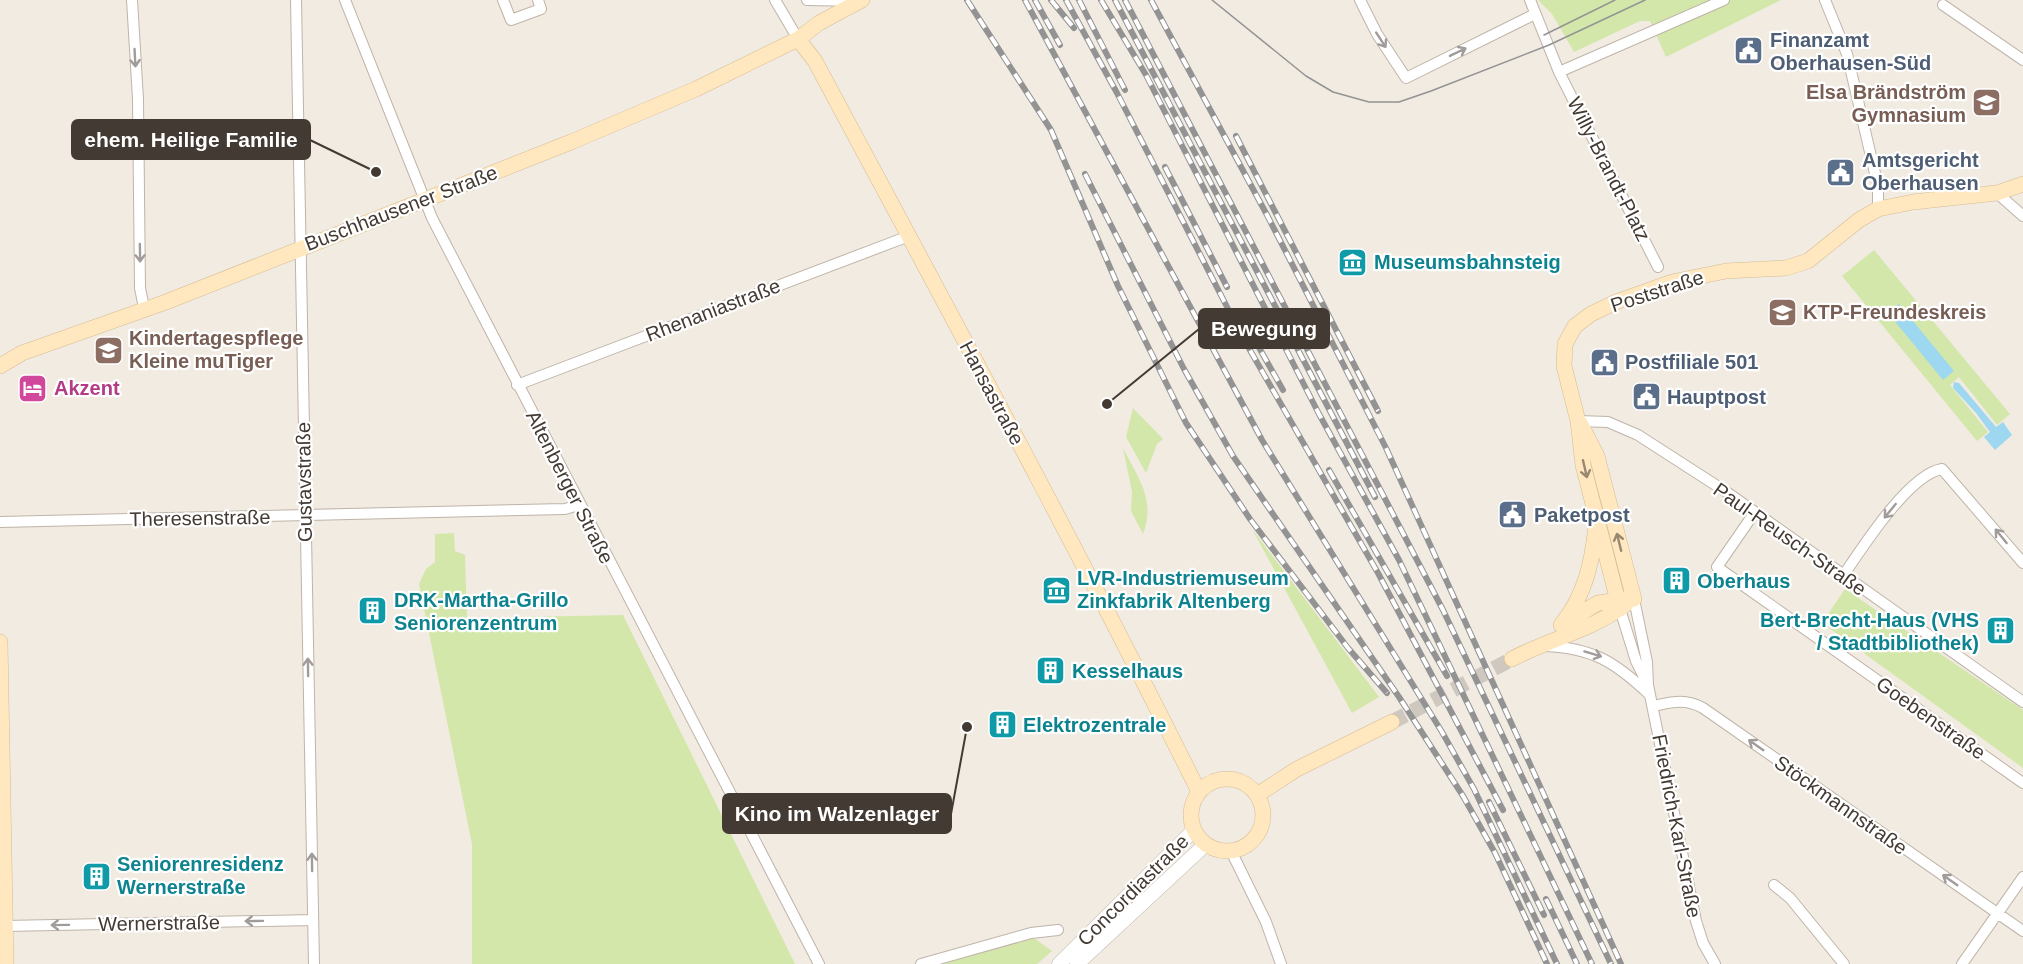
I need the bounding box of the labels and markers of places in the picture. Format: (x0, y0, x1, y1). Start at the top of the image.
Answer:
place label: Finanzamt Oberhausen-Süd (1770, 29, 1931, 74)
public building icon: Finanzamt Oberhausen-Süd (1733, 35, 1765, 67)
place label: Elsa Brändström Gymnasium (1806, 81, 1966, 126)
school or university icon: Elsa Brändström Gymnasium (1971, 87, 2003, 119)
callout: ehem. Heilige Familie (72, 120, 310, 159)
place label: Amtsgericht Oberhausen (1862, 149, 1979, 194)
public building icon: Amtsgericht Oberhausen (1825, 156, 1857, 188)
museum icon: Museumsbahnsteig (1337, 246, 1369, 278)
place label: Museumsbahnsteig (1374, 251, 1561, 273)
school or university icon: KTP-Freundeskreis (1766, 296, 1798, 328)
place label: KTP-Freundeskreis (1803, 301, 1986, 323)
callout: Bewegung (1199, 309, 1329, 348)
place label: Kindertagespflege Kleine muTiger (129, 327, 303, 372)
school or university icon: Kindertagespflege Kleine muTiger (92, 334, 124, 366)
public building icon: Postfiliale 501 (1588, 346, 1620, 378)
place label: Postfiliale 501 (1625, 351, 1758, 373)
hotel icon: Akzent (17, 372, 49, 404)
place label: Akzent (54, 377, 120, 399)
public building icon: Hauptpost (1630, 381, 1662, 413)
place label: Hauptpost (1667, 386, 1766, 408)
public building icon: Paketpost (1497, 499, 1529, 531)
place label: Paketpost (1534, 504, 1630, 526)
building icon: Oberhaus (1660, 565, 1692, 597)
place label: LVR-Industriemuseum Zinkfabrik Altenberg (1077, 567, 1289, 612)
place label: Oberhaus (1697, 570, 1790, 592)
museum icon: LVR-Industriemuseum Zinkfabrik Altenberg (1040, 574, 1072, 606)
place label: DRK-Martha-Grillo Seniorenzentrum (394, 589, 568, 634)
building icon: DRK-Martha-Grillo Seniorenzentrum (357, 595, 389, 627)
place label: Bert-Brecht-Haus (VHS / Stadtbibliothek) (1760, 609, 1979, 654)
building icon: Bert-Brecht-Haus (VHS / Stadtbibliothek) (1984, 615, 2016, 647)
building icon: Kesselhaus (1035, 655, 1067, 687)
place label: Kesselhaus (1072, 660, 1183, 682)
building icon: Elektrozentrale (986, 709, 1018, 741)
place label: Elektrozentrale (1023, 714, 1166, 736)
callout: Kino im Walzenlager (723, 794, 951, 833)
place label: Seniorenresidenz Wernerstraße (117, 853, 284, 898)
building icon: Seniorenresidenz Wernerstraße (80, 860, 112, 892)

